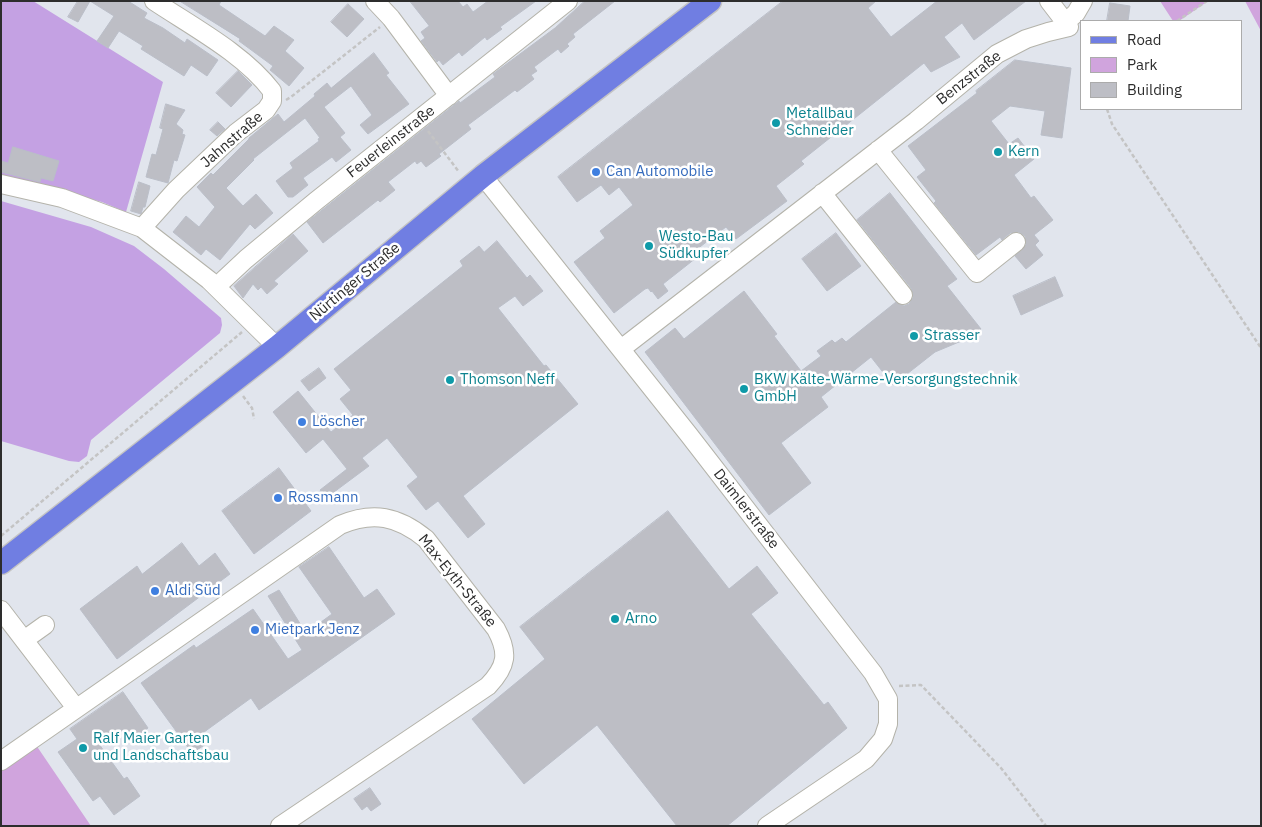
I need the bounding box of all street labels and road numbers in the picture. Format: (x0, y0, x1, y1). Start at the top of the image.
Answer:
street label: Benzstraße (933, 47, 1005, 109)
street label: Feuerleinstraße (343, 102, 439, 182)
street label: Jahnstraße (197, 108, 267, 172)
street label: Nürtinger Straße (306, 239, 404, 325)
street label: Daimlerstraße (709, 465, 783, 553)
street label: Max-Eyth-Straße (414, 531, 500, 631)

